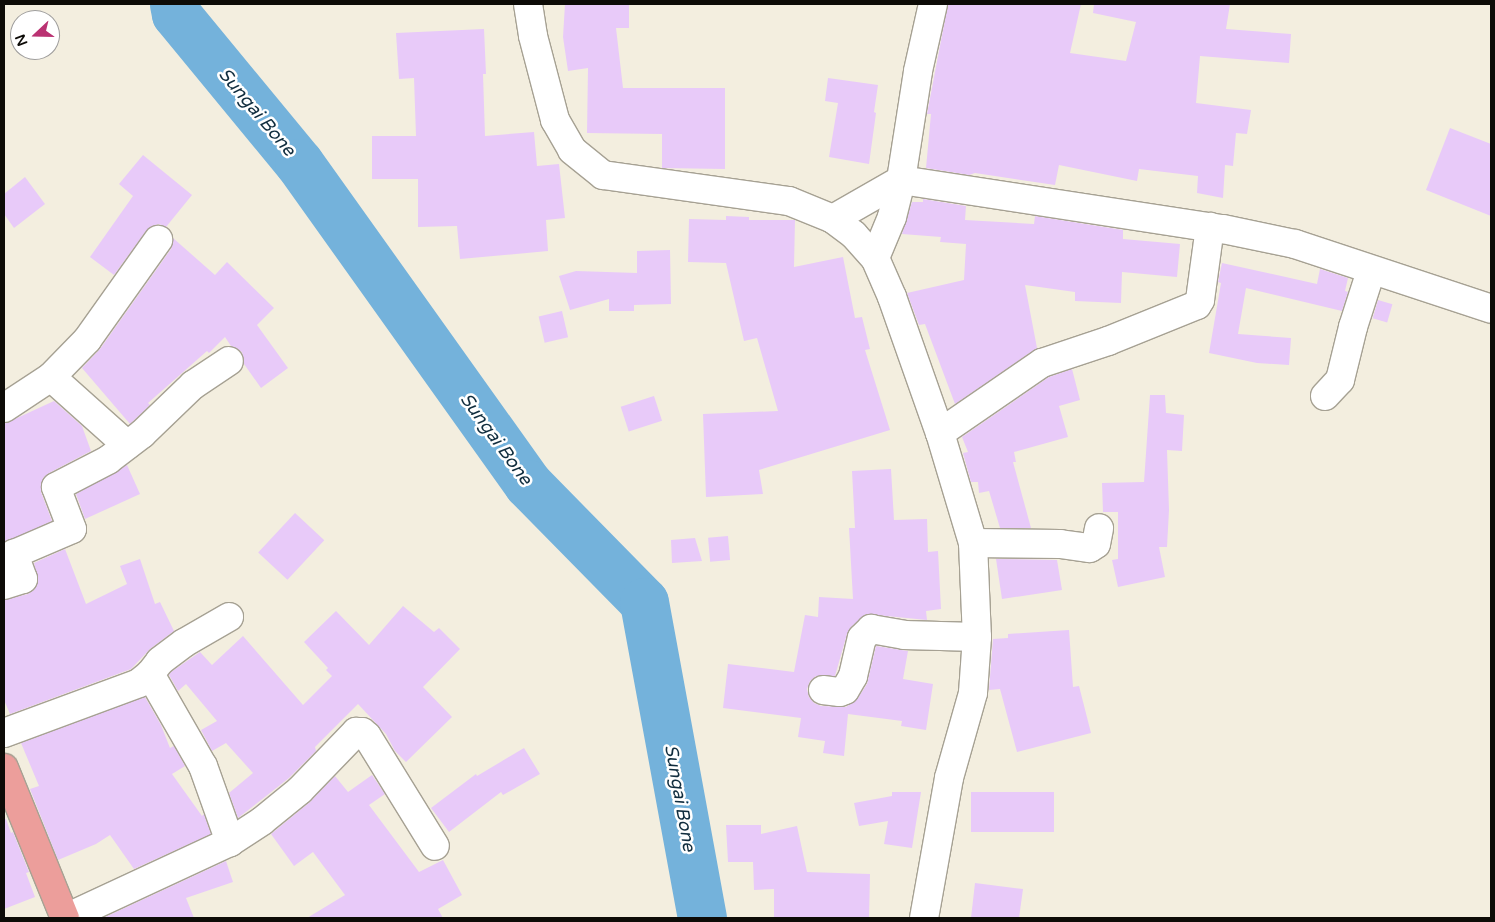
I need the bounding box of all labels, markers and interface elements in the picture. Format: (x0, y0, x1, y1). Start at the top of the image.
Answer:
north arrow (10, 10, 60, 60)
text: N (12, 32, 31, 48)
water label: Sungai Bone (214, 64, 300, 160)
water label: Sungai Bone (456, 389, 536, 489)
water label: Sungai Bone (660, 743, 700, 853)

